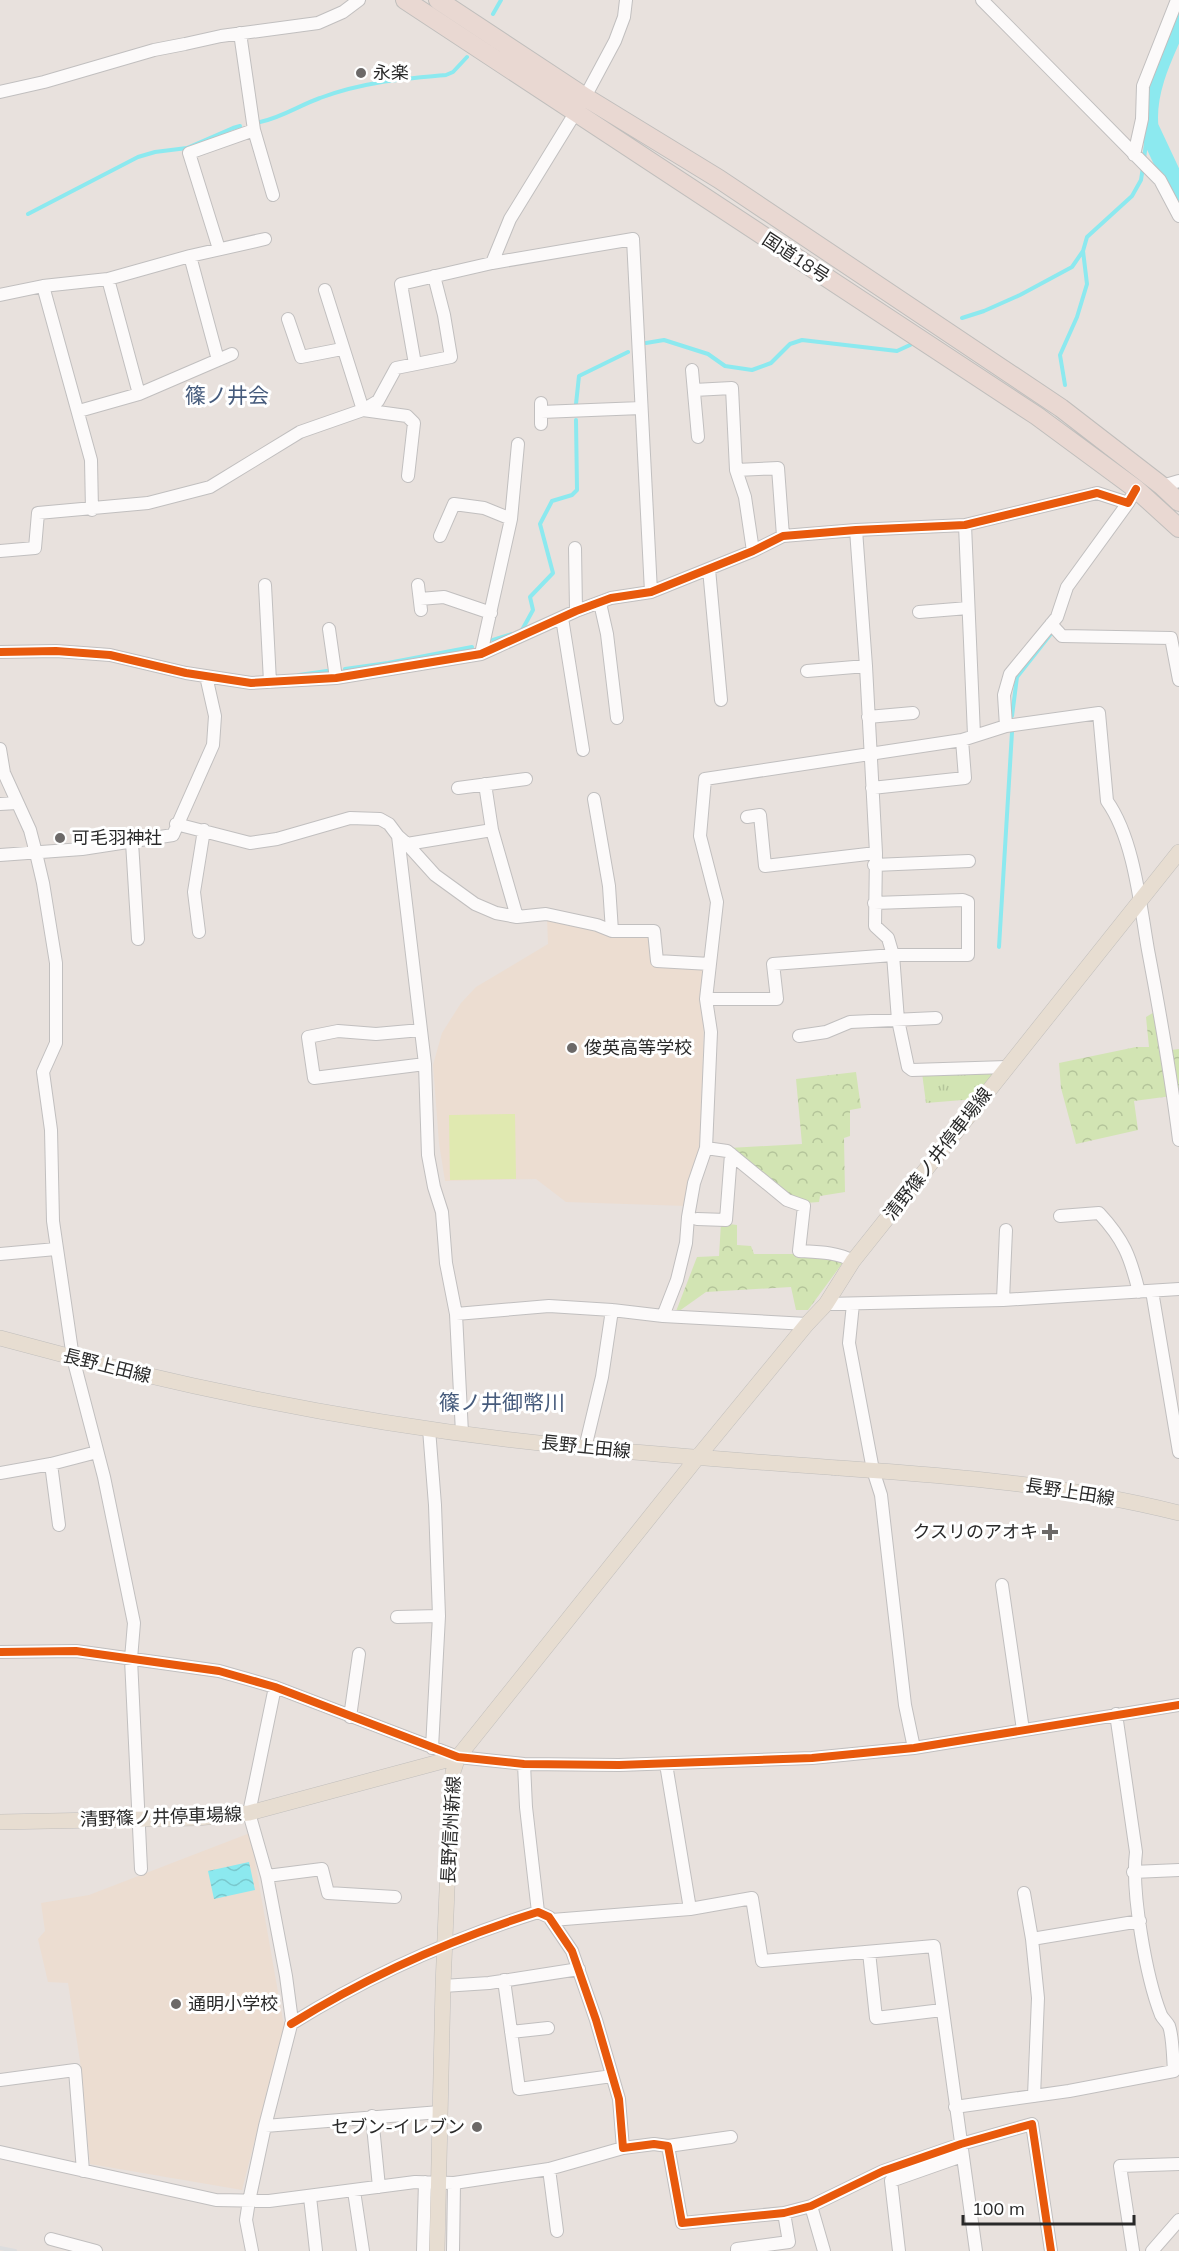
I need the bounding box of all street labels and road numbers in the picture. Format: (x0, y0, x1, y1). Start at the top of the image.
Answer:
street label: 国道18号 (758, 227, 834, 288)
street label: 清野篠ノ井停車場線 (879, 1083, 997, 1225)
street label: 長野上田線 (61, 1343, 154, 1388)
street label: 長野上田線 (540, 1430, 632, 1463)
street label: 長野上田線 (1024, 1473, 1116, 1510)
street label: 長野信州新線 (436, 1775, 465, 1885)
street label: 清野篠ノ井停車場線 (80, 1802, 242, 1831)

